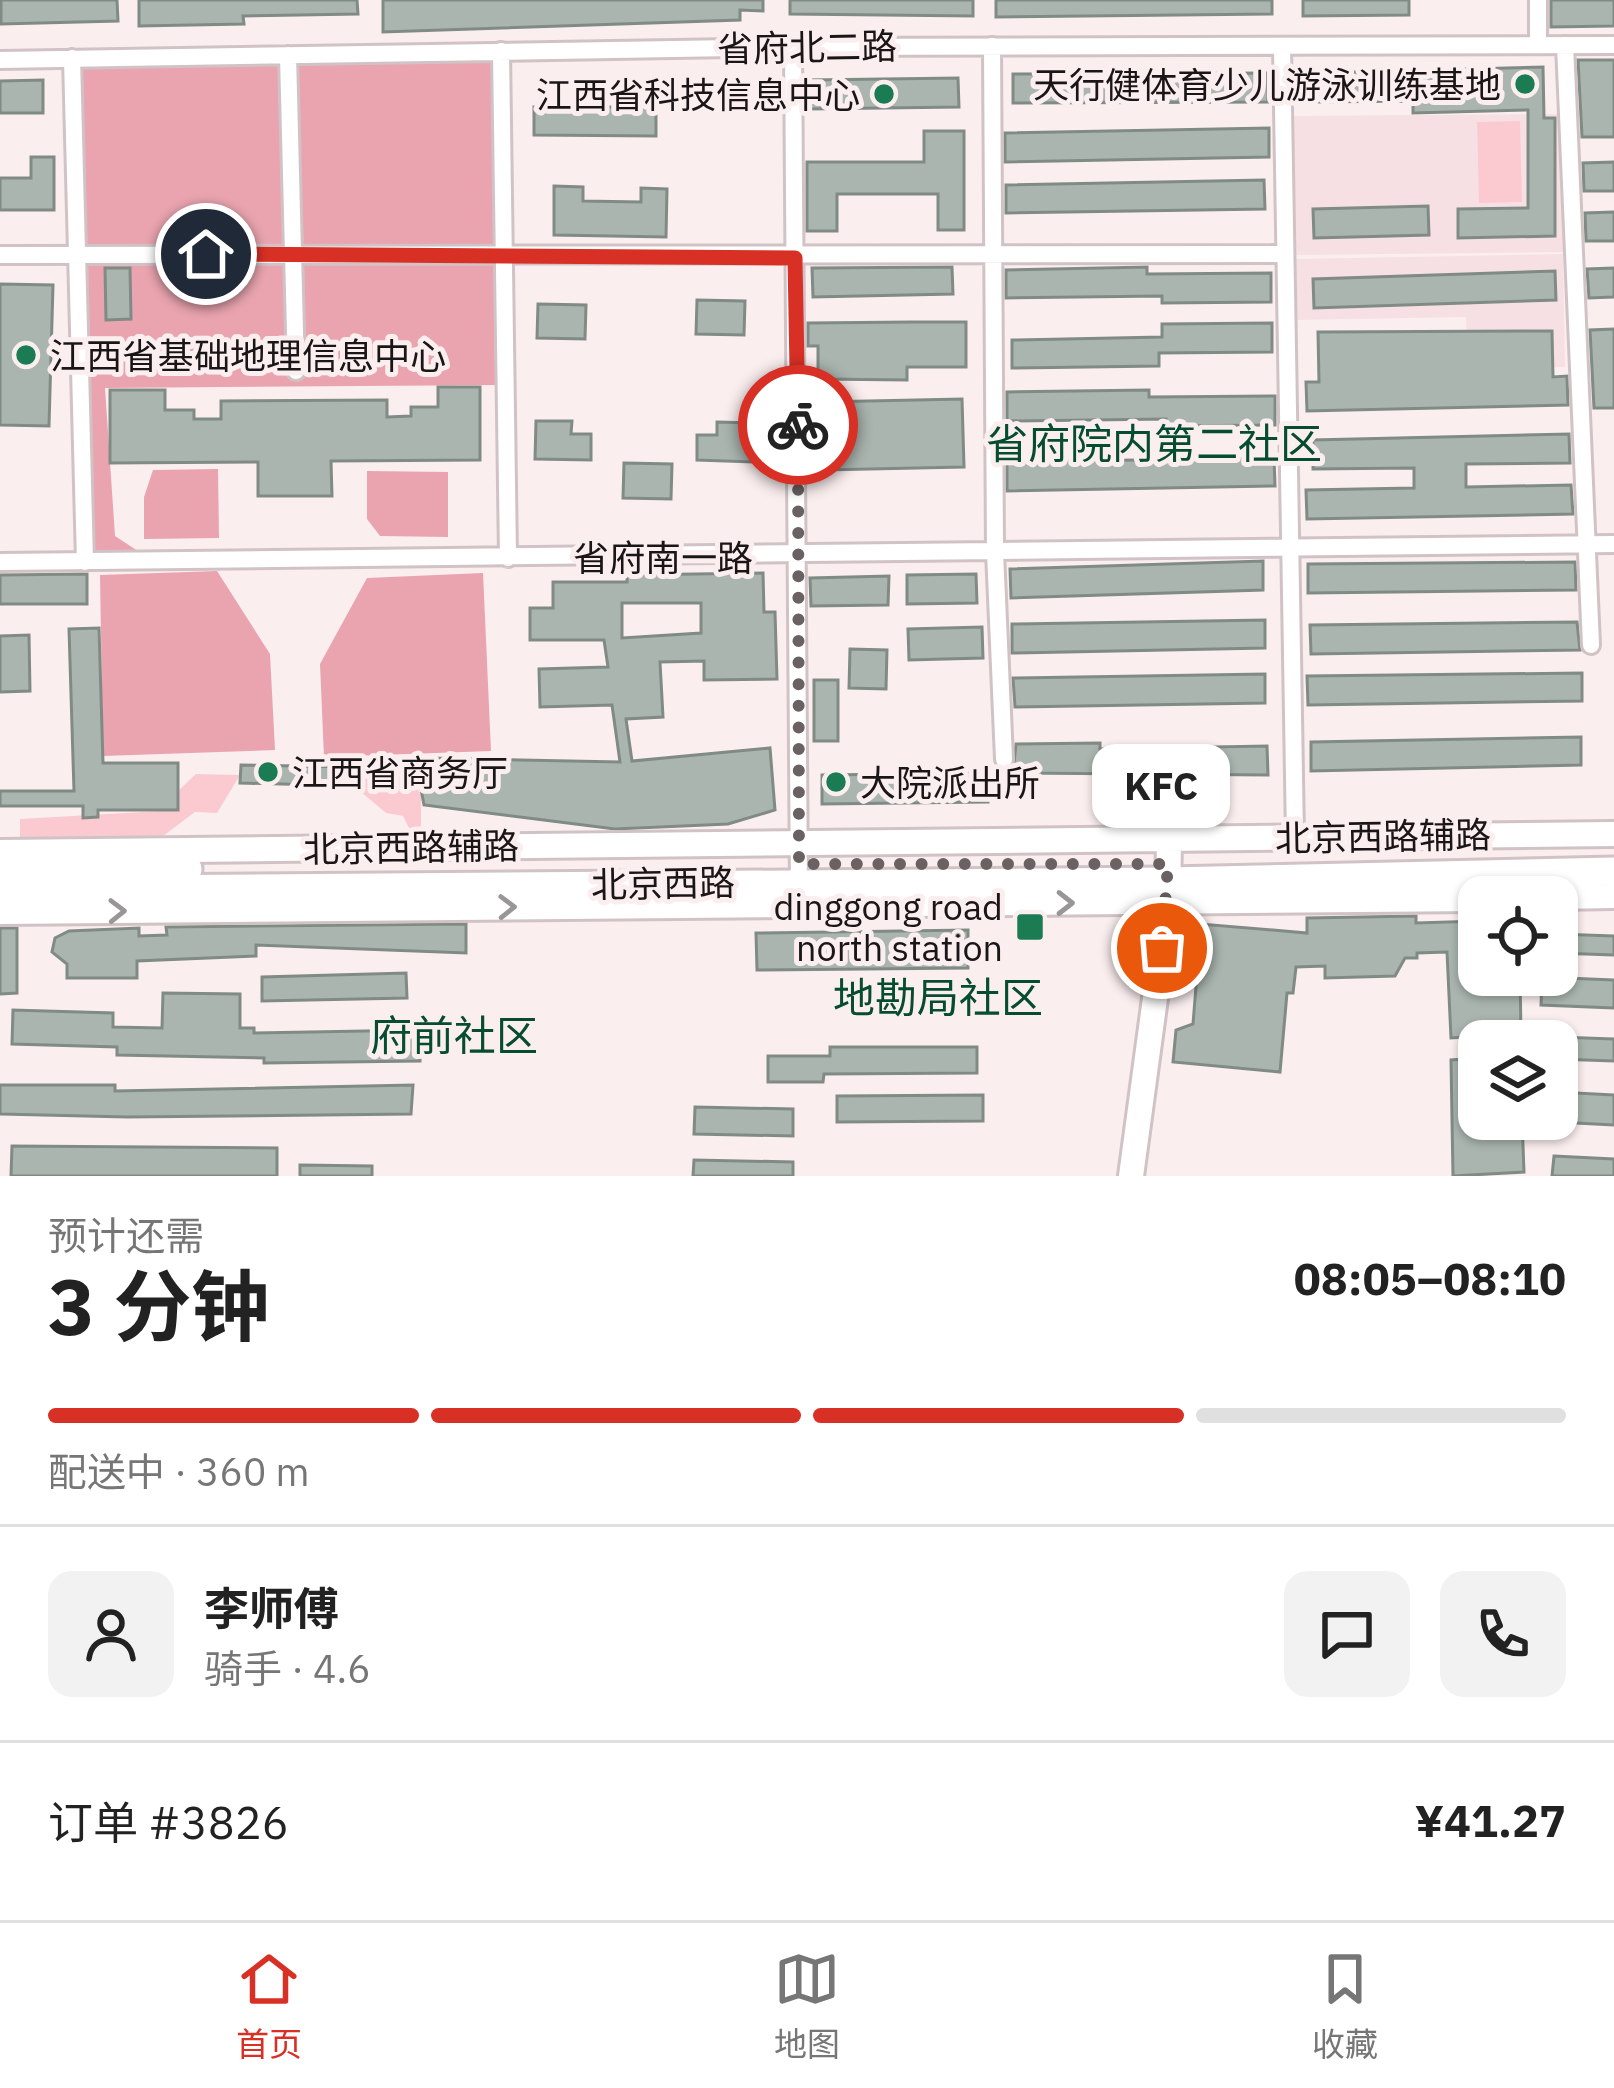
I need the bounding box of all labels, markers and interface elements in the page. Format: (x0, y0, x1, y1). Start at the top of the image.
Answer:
street label: 省府北二路 (717, 22, 897, 72)
place label: 天行健体育少儿游泳训练基地 (1033, 61, 1501, 108)
place label: 江西省科技信息中心 (536, 71, 860, 118)
marker: 天行健体育少儿游泳训练基地 (1512, 71, 1538, 97)
marker: 江西省科技信息中心 (871, 81, 897, 107)
pin (155, 203, 257, 305)
icon: home (173, 221, 239, 287)
place label: 江西省基础地理信息中心 (50, 332, 446, 379)
marker: 江西省基础地理信息中心 (13, 342, 39, 368)
courier (738, 365, 858, 485)
icon: bike (765, 392, 831, 458)
district label: 省府院内第二社区 (986, 416, 1322, 471)
street label: 省府南一路 (573, 534, 753, 581)
callout: KFC (1093, 744, 1231, 828)
place label: 江西省商务厅 (292, 749, 508, 796)
marker: 江西省商务厅 (255, 759, 281, 785)
place label: 大院派出所 (860, 759, 1040, 806)
text: KFC (1124, 760, 1198, 811)
marker: 大院派出所 (823, 769, 849, 795)
street label: 北京西路辅路 (1275, 811, 1491, 861)
street label: 北京西路辅路 (303, 822, 519, 872)
street label: 北京西路 (591, 858, 735, 908)
map controls (1458, 876, 1578, 1140)
button: locate (1458, 876, 1578, 996)
place label: dinggong road north station (773, 883, 1003, 971)
one-way arrow (1057, 890, 1075, 916)
one-way arrow (498, 895, 517, 921)
pin (1111, 897, 1213, 999)
one-way arrow (109, 898, 127, 924)
marker: dinggong road north station (1014, 911, 1046, 943)
icon: bag (1129, 915, 1195, 981)
district label: 地勘局社区 (833, 970, 1043, 1025)
district label: 府前社区 (370, 1008, 538, 1063)
button: layers (1458, 1020, 1578, 1140)
text: 预计还需 (48, 1210, 204, 1261)
text: 08:05–08:10 (1294, 1249, 1566, 1307)
text: 3 分钟 (48, 1255, 269, 1356)
text: 配送中 · 360 m (48, 1446, 310, 1497)
button: person (48, 1571, 174, 1697)
button: chat (1284, 1571, 1410, 1697)
button: phone (1440, 1571, 1566, 1697)
text: 李师傅 (204, 1579, 339, 1637)
text: 骑手 · 4.6 (204, 1643, 371, 1694)
text: ¥41.27 (1415, 1791, 1566, 1849)
text: 订单 #3826 (48, 1793, 289, 1851)
tab: 首页 (236, 1946, 302, 2066)
tab: 地图 (774, 1946, 840, 2066)
tab: 收藏 (1312, 1946, 1378, 2066)

